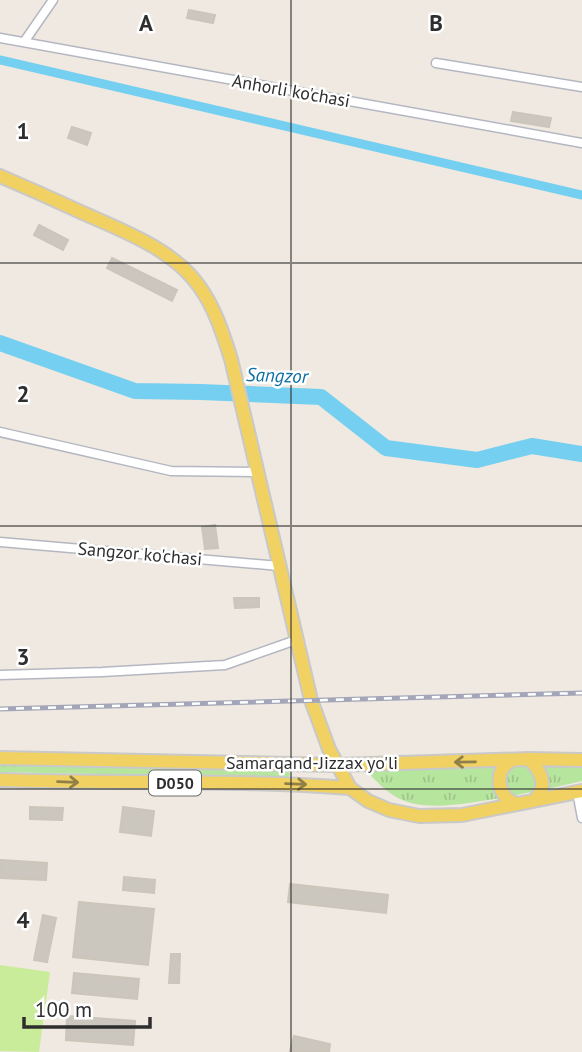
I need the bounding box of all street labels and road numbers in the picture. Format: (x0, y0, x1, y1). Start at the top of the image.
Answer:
street label: Anhorli ko'chasi (230, 69, 352, 112)
street label: Sangzor ko'chasi (77, 537, 203, 570)
street label: Samarqand-Jizzax yo'li (226, 751, 398, 774)
road number: D050 (149, 770, 201, 796)

